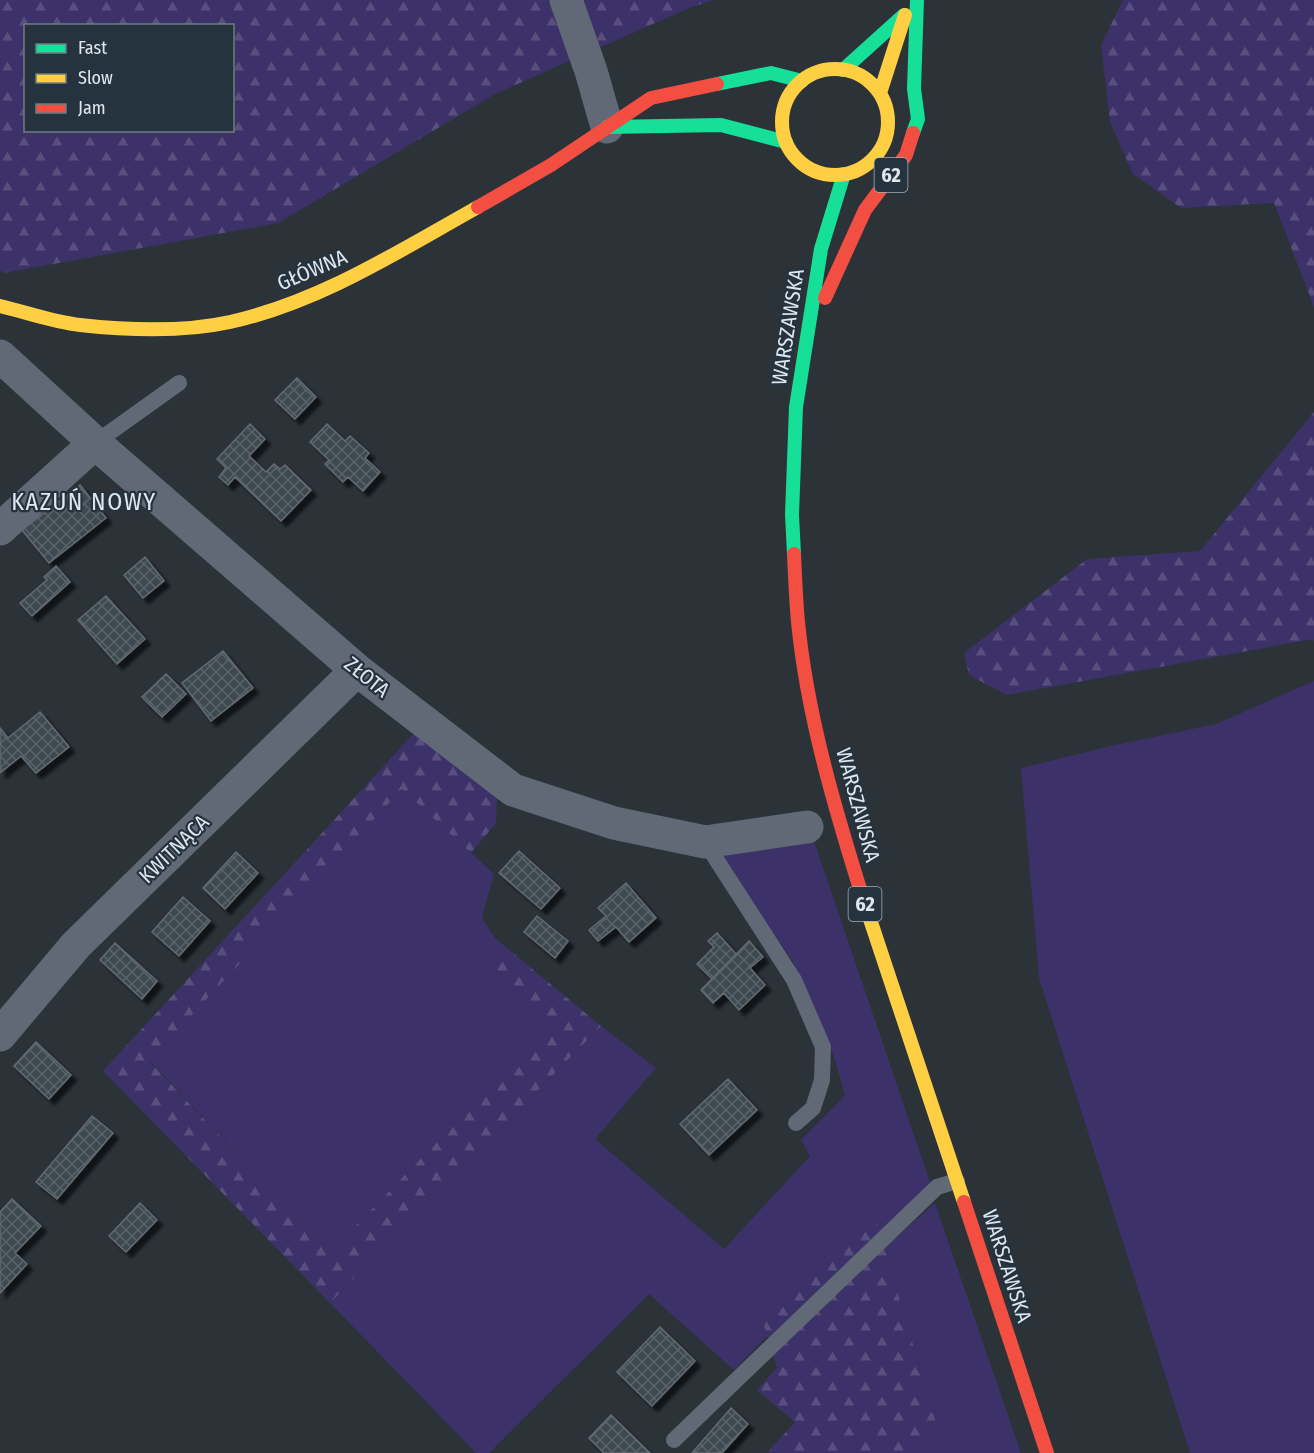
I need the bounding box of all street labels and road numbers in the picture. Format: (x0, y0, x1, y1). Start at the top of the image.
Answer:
road number: 62 (874, 158, 908, 192)
street label: GŁÓWNA (273, 244, 351, 296)
street label: WARSZAWSKA (766, 267, 810, 387)
street label: ZŁOTA (339, 651, 395, 703)
street label: WARSZAWSKA (830, 745, 886, 865)
street label: KWITNĄCA (134, 809, 214, 889)
road number: 62 (848, 887, 882, 921)
street label: WARSZAWSKA (977, 1206, 1037, 1326)

